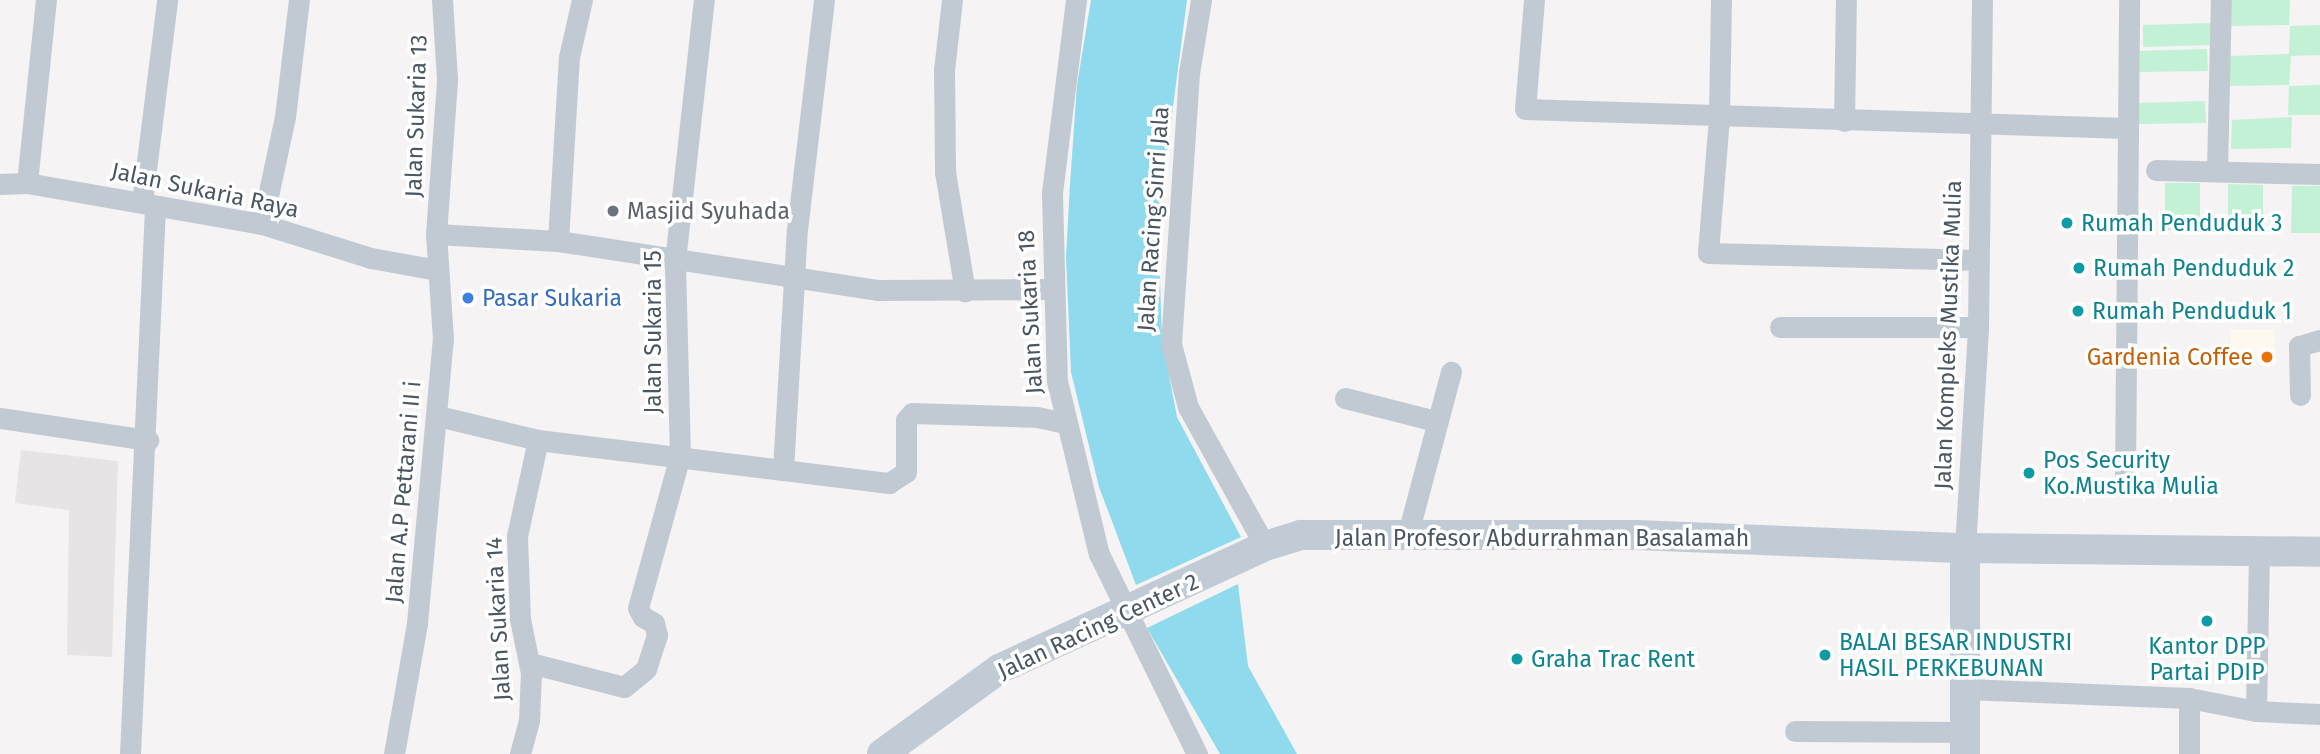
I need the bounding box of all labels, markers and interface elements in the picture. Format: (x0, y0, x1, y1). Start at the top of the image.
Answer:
street label: Jalan Sukaria 13 (399, 34, 433, 198)
street label: Jalan Racing Sinri Jala (1131, 106, 1175, 332)
street label: Jalan Sukaria Raya (109, 157, 301, 223)
street label: Jalan Kompleks Mustika Mulia (1929, 180, 1967, 490)
place label: Masjid Syuhada (627, 197, 790, 225)
marker: Masjid Syuhada (605, 203, 621, 219)
place label: Rumah Penduduk 3 (2081, 209, 2282, 237)
marker: Rumah Penduduk 3 (2059, 215, 2075, 231)
street label: Jalan Sukaria 18 (1012, 229, 1048, 395)
street label: Jalan Sukaria 15 (639, 250, 667, 414)
place label: Rumah Penduduk 2 (2093, 254, 2294, 282)
marker: Rumah Penduduk 2 (2071, 260, 2087, 276)
place label: Pasar Sukaria (482, 284, 622, 312)
marker: Pasar Sukaria (460, 290, 476, 306)
place label: Rumah Penduduk 1 (2092, 297, 2292, 325)
marker: Rumah Penduduk 1 (2070, 303, 2086, 319)
place label: Gardenia Coffee (2087, 343, 2253, 371)
marker: Gardenia Coffee (2259, 349, 2275, 365)
street label: Jalan A.P Pettarani II i (380, 380, 426, 604)
place label: Pos Security Ko.Mustika Mulia (2043, 446, 2219, 500)
marker: Pos Security Ko.Mustika Mulia (2021, 465, 2037, 481)
street label: Jalan Profesor Abdurrahman Basalamah (1335, 524, 1749, 552)
street label: Jalan Sukaria 14 (480, 536, 516, 702)
street label: Jalan Racing Center 2 (993, 567, 1203, 685)
marker: Kantor DPP Partai PDIP (2199, 613, 2215, 629)
place label: BALAI BESAR INDUSTRI HASIL PERKEBUNAN (1839, 628, 2072, 682)
place label: Kantor DPP Partai PDIP (2148, 632, 2266, 686)
place label: Graha Trac Rent (1531, 645, 1695, 673)
marker: BALAI BESAR INDUSTRI HASIL PERKEBUNAN (1817, 647, 1833, 663)
marker: Graha Trac Rent (1509, 651, 1525, 667)

